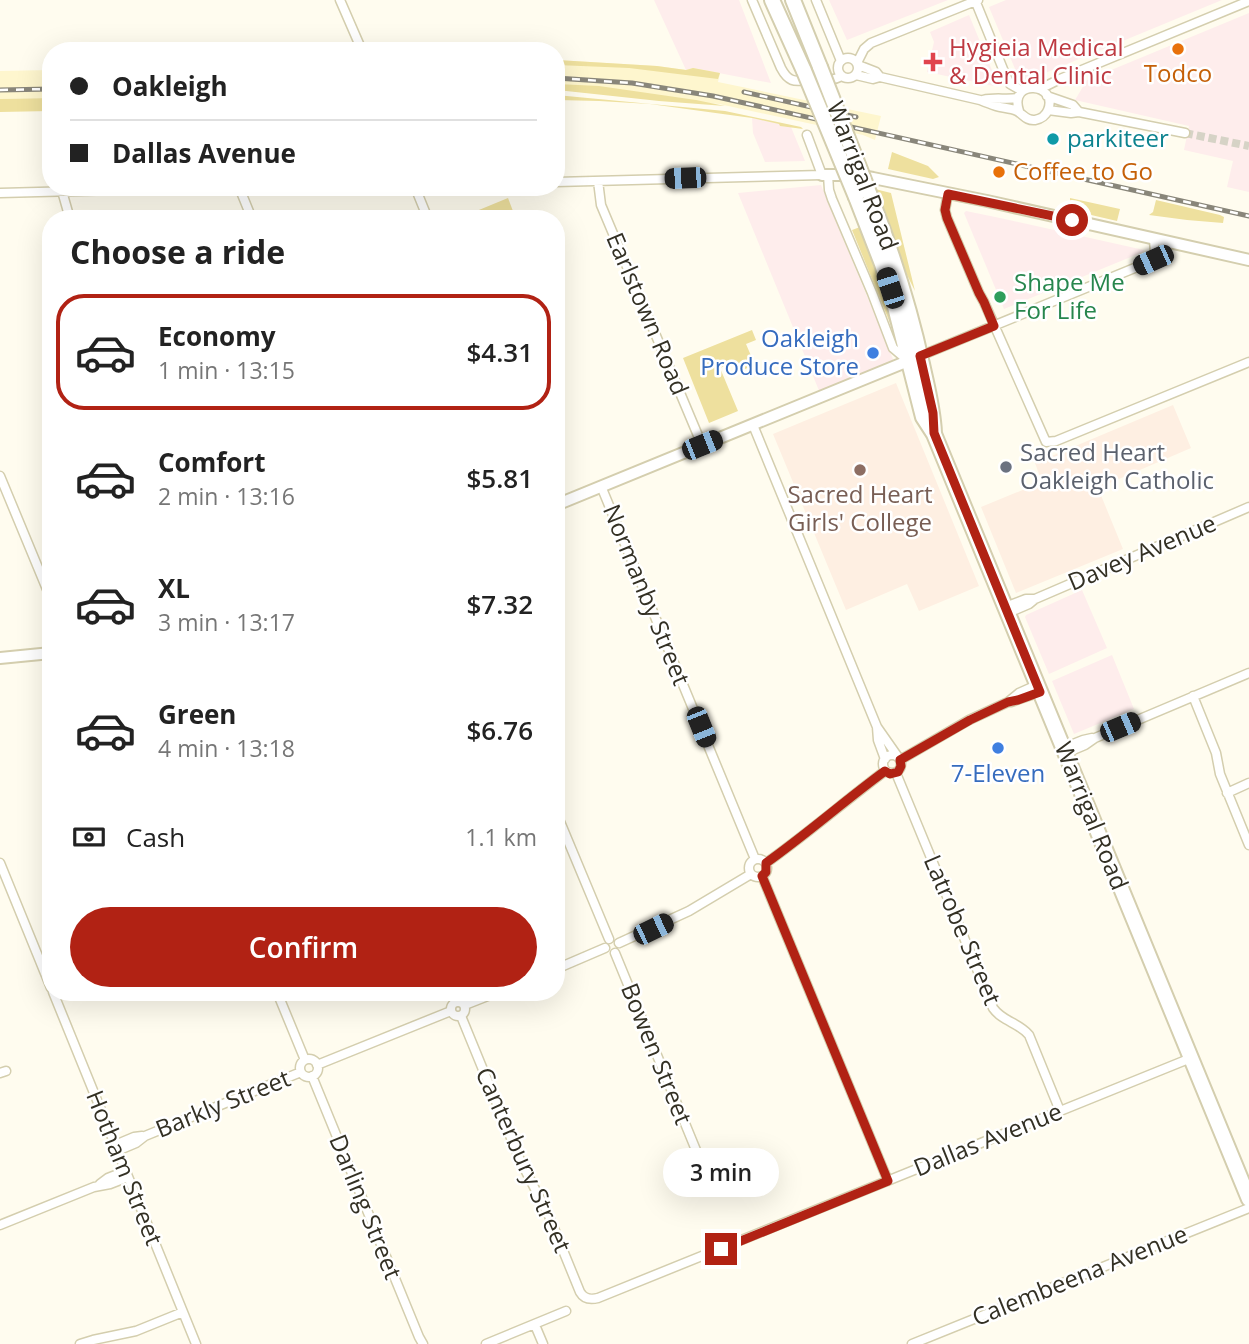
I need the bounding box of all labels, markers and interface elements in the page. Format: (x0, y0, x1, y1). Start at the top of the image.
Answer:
place label: Hygieia Medical & Dental Clinic (949, 30, 1124, 91)
marker: Todco (1170, 41, 1186, 57)
marker: Hygieia Medical & Dental Clinic (923, 52, 943, 72)
place label: Todco (1144, 56, 1212, 89)
text: Oakleigh (112, 68, 228, 104)
street label: Warrigal Road (820, 96, 907, 255)
place label: parkiteer (1067, 121, 1169, 154)
marker: parkiteer (1045, 131, 1061, 147)
text: Dallas Avenue (112, 135, 296, 171)
place label: Coffee to Go (1013, 154, 1153, 187)
marker: Coffee to Go (991, 164, 1007, 180)
car (664, 167, 707, 189)
route start (1056, 204, 1088, 236)
street label: Earlstown Road (599, 227, 698, 400)
text: Choose a ride (70, 230, 285, 273)
car (1130, 242, 1177, 278)
car (874, 265, 907, 311)
place label: Shape Me For Life (1014, 265, 1125, 326)
marker: Shape Me For Life (992, 289, 1008, 305)
text: Economy (158, 318, 276, 354)
icon: car (74, 321, 137, 384)
place label: Oakleigh Produce Store (700, 321, 859, 382)
text: $4.31 (466, 334, 533, 370)
marker: Oakleigh Produce Store (865, 345, 881, 361)
text: 1 min · 13:15 (158, 354, 295, 386)
car (679, 427, 726, 463)
place label: Sacred Heart Oakleigh Catholic (1020, 435, 1214, 496)
text: Comfort (158, 444, 265, 480)
icon: car (74, 447, 137, 510)
marker: Sacred Heart Oakleigh Catholic (998, 459, 1014, 475)
text: $5.81 (466, 460, 533, 496)
marker: Sacred Heart Girls' College (852, 462, 868, 478)
place label: Sacred Heart Girls' College (787, 477, 933, 538)
text: 2 min · 13:16 (158, 480, 295, 512)
street label: Normanby Street (596, 499, 699, 690)
street label: Davey Avenue (1062, 506, 1221, 598)
text: XL (158, 570, 190, 606)
icon: car (74, 573, 137, 636)
text: $7.32 (466, 586, 533, 622)
text: 3 min · 13:17 (158, 606, 295, 638)
text: Green (158, 696, 236, 732)
icon: car (74, 699, 137, 762)
car (684, 704, 719, 750)
car (1097, 709, 1144, 745)
text: $6.76 (466, 712, 533, 748)
text: 4 min · 13:18 (158, 732, 295, 764)
street label: Warrigal Road (1048, 736, 1137, 894)
marker: 7-Eleven (990, 740, 1006, 756)
place label: 7-Eleven (951, 756, 1045, 789)
icon: cash (70, 818, 108, 856)
text: Cash (126, 819, 185, 855)
text: 1.1 km (465, 821, 537, 853)
street label: Latrobe Street (917, 849, 1010, 1010)
button: Confirm (70, 907, 537, 987)
car (630, 910, 677, 948)
street label: Bowen Street (614, 978, 701, 1129)
street label: Barkly Street (150, 1061, 295, 1145)
street label: Canterbury Street (469, 1062, 580, 1257)
street label: Hotham Street (79, 1085, 171, 1250)
street label: Dallas Avenue (908, 1094, 1067, 1183)
street label: Darling Street (322, 1129, 410, 1284)
callout: 3 min (663, 1148, 779, 1196)
text: 3 min (690, 1156, 752, 1188)
street label: Calembeena Avenue (967, 1216, 1192, 1333)
route end (705, 1233, 737, 1265)

